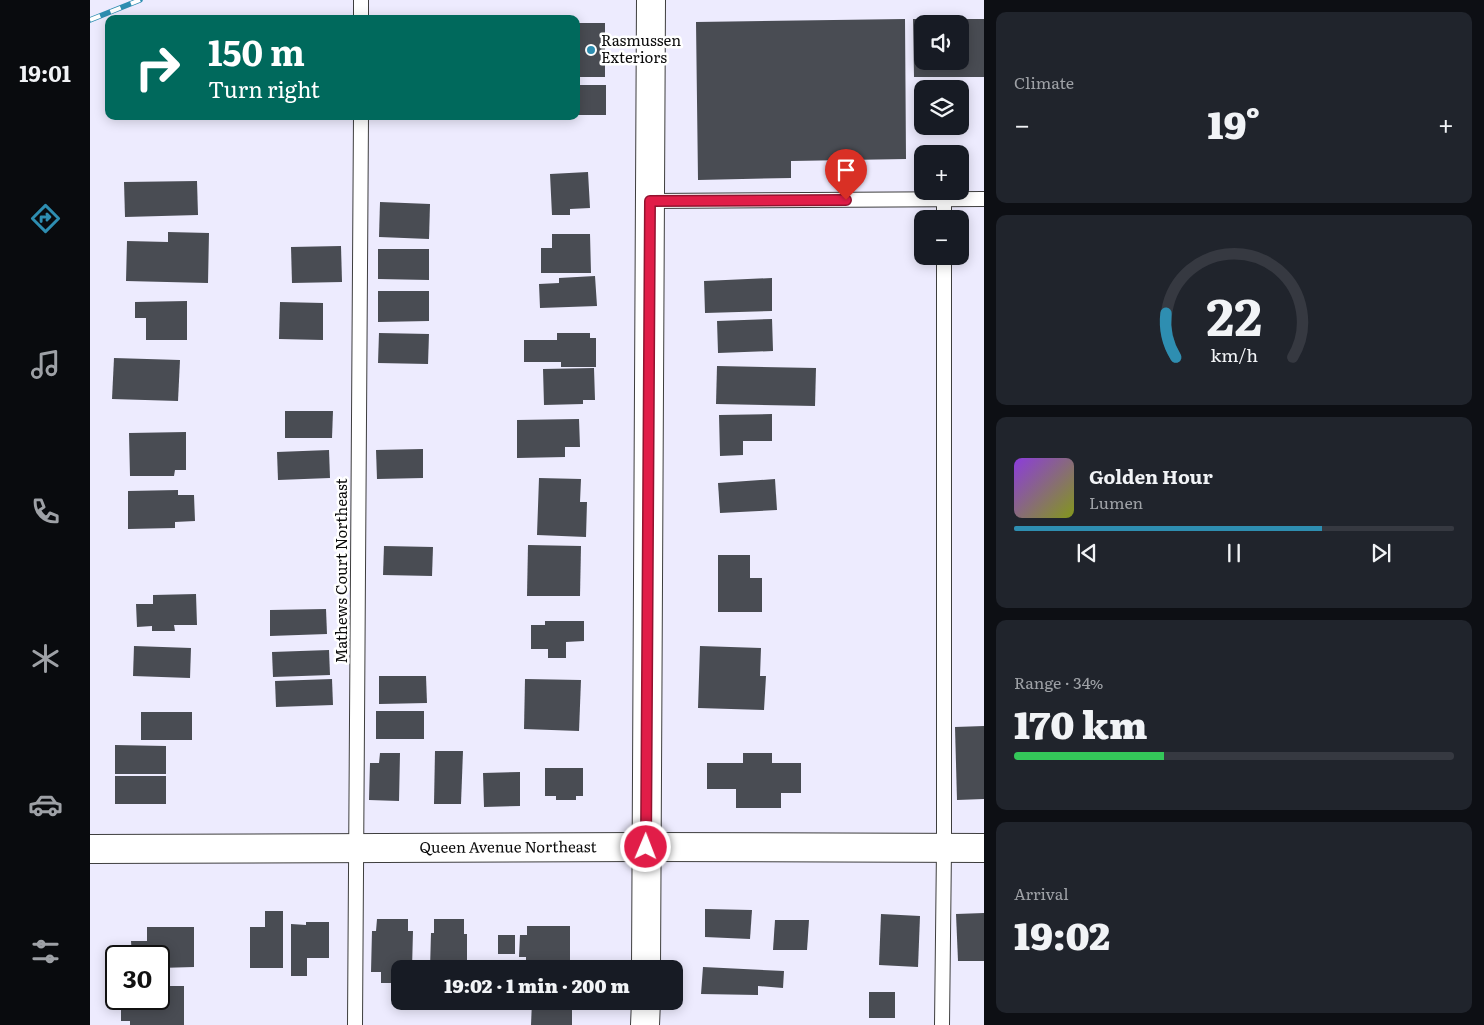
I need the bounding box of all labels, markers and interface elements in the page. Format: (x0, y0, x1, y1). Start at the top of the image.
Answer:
map controls (914, 15, 969, 265)
button: sound (914, 15, 969, 70)
text: 150 m (208, 25, 305, 77)
place label: Rasmussen Exteriors (601, 28, 681, 68)
icon: right (125, 35, 190, 100)
marker: Rasmussen Exteriors (585, 44, 597, 56)
text: 19:01 (19, 56, 71, 89)
text: Climate (1014, 70, 1074, 94)
text: Turn right (208, 72, 320, 105)
button: layers (914, 80, 969, 135)
text: 19° (1208, 94, 1260, 151)
text: − (1014, 102, 1030, 144)
text: + (1438, 102, 1454, 144)
button: + (914, 145, 969, 200)
pin (825, 149, 867, 200)
icon: arrive (832, 156, 860, 184)
icon: directions (28, 201, 63, 236)
button: − (914, 210, 969, 265)
text: 22 (1206, 275, 1262, 352)
text: km/h (1210, 341, 1258, 368)
icon: music (28, 347, 63, 382)
text: Golden Hour (1089, 462, 1213, 490)
street label: Mathews Court Northeast (329, 478, 352, 664)
text: Lumen (1089, 490, 1143, 514)
icon: phone (28, 494, 63, 529)
icon: previous (1073, 539, 1101, 567)
icon: pause (1220, 539, 1248, 567)
icon: next (1367, 539, 1395, 567)
icon: climate (28, 641, 63, 676)
text: Range · 34% (1014, 670, 1103, 694)
text: 170 km (1014, 694, 1147, 751)
icon: car (28, 787, 63, 822)
position arrow (619, 820, 671, 872)
street label: Queen Avenue Northeast (419, 834, 596, 858)
text: Arrival (1014, 881, 1069, 905)
text: 19:02 (1014, 905, 1110, 962)
icon: filters (28, 934, 63, 969)
speed limit sign: 30 (105, 945, 170, 1010)
text: 19:02 · 1 min · 200 m (444, 971, 630, 999)

